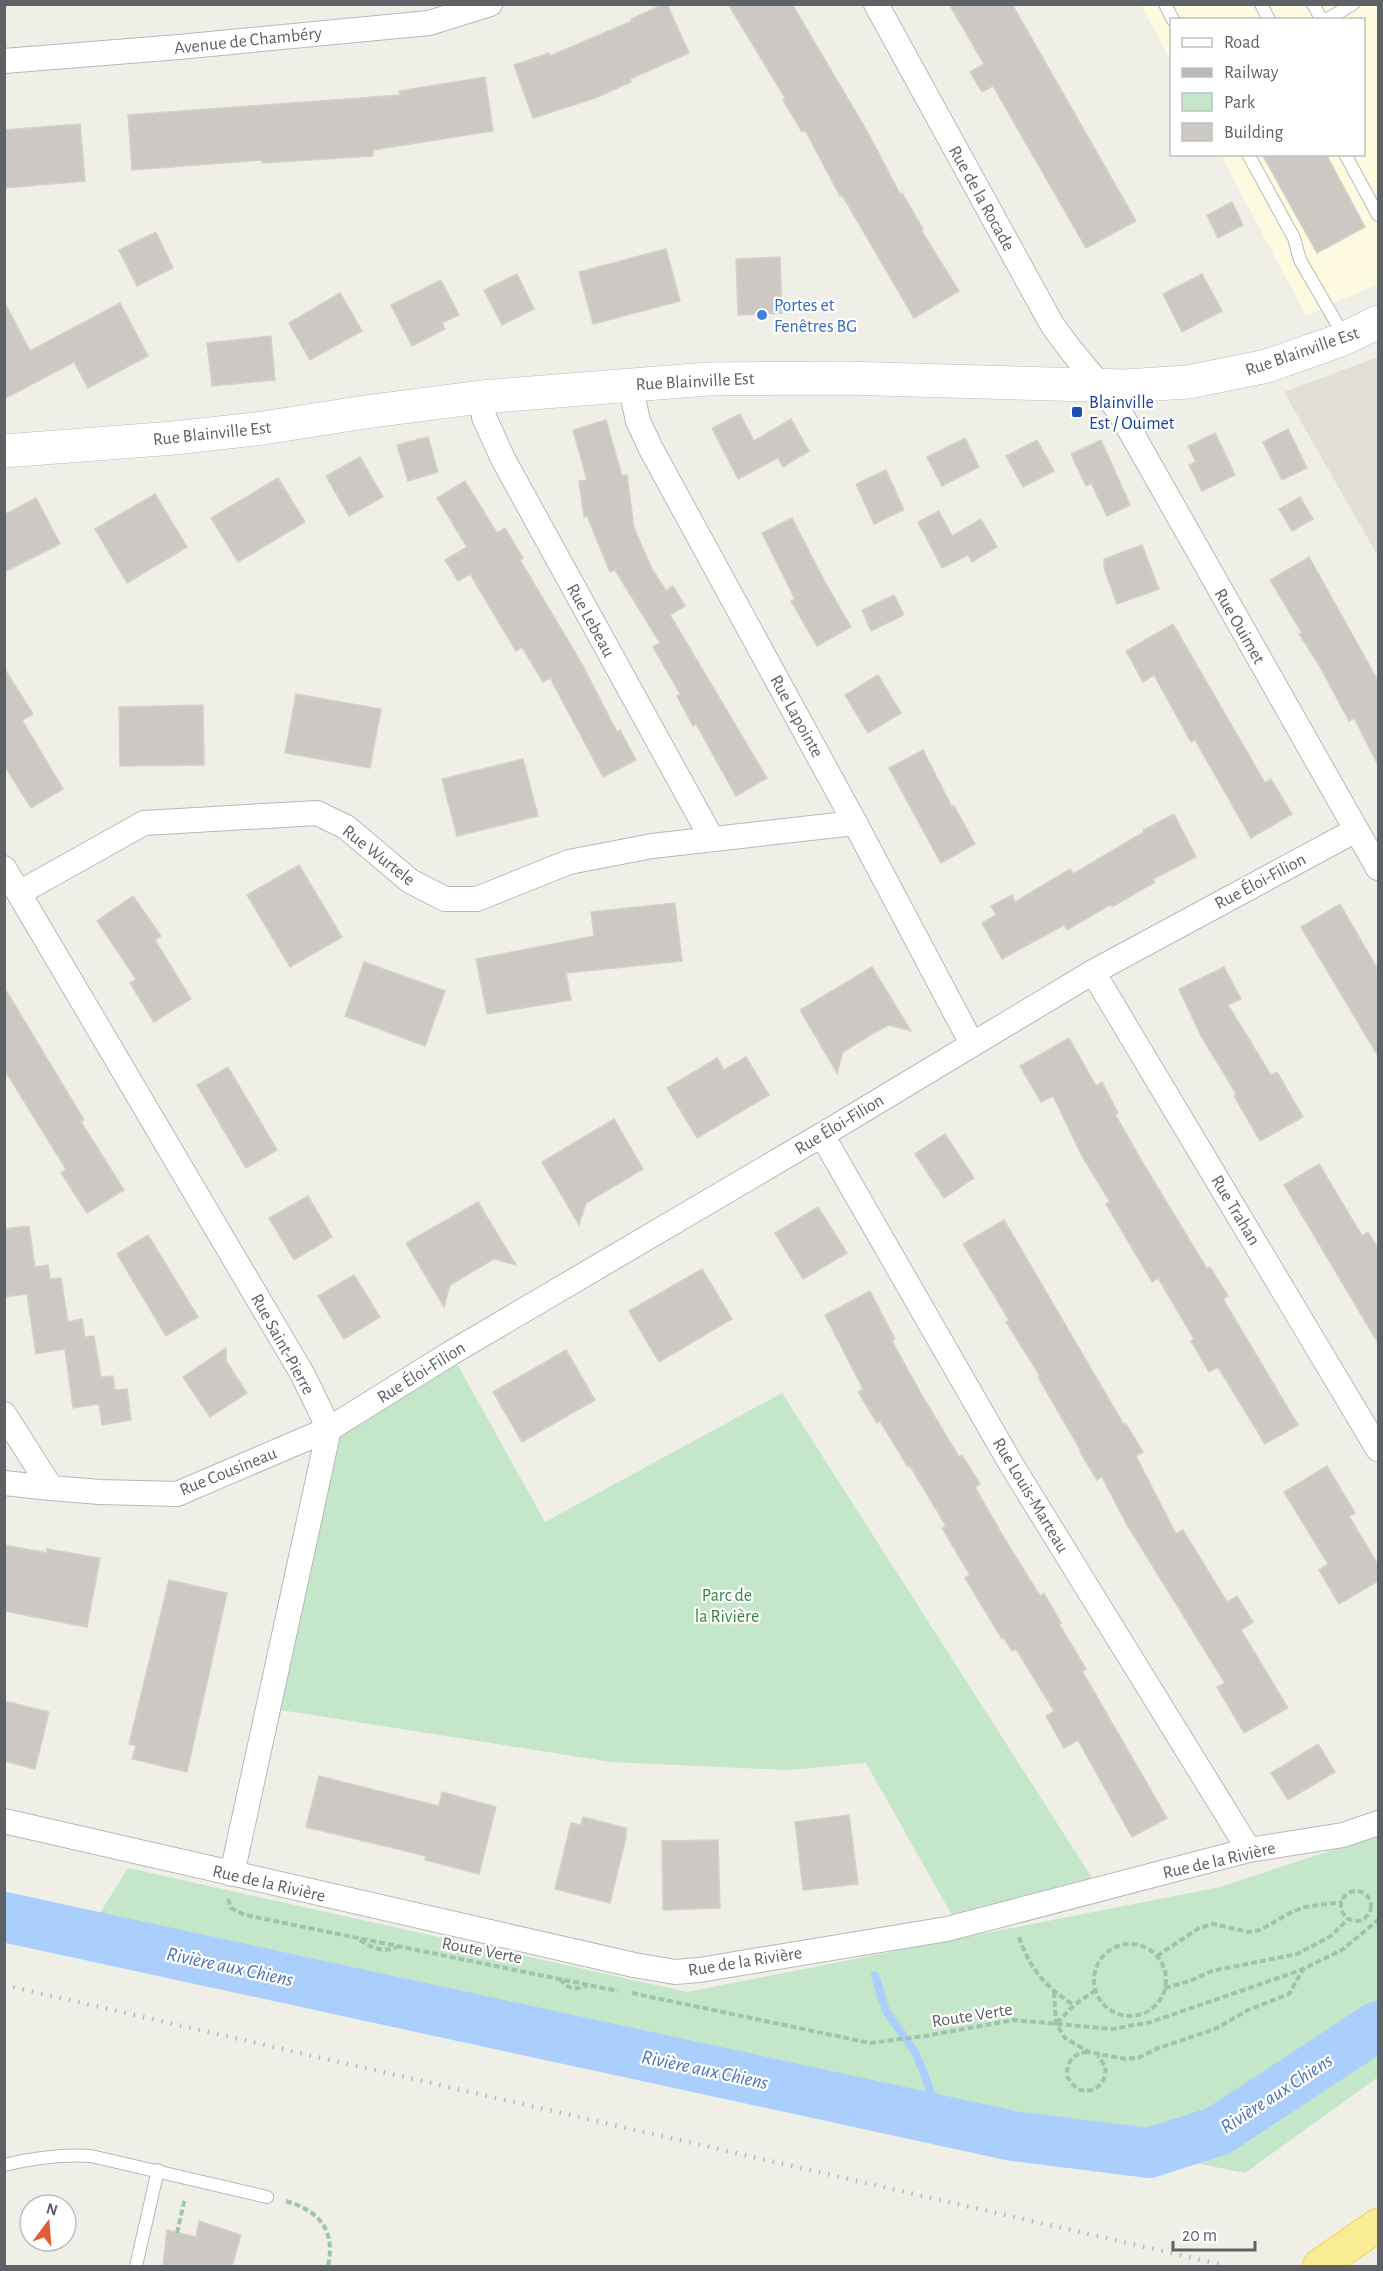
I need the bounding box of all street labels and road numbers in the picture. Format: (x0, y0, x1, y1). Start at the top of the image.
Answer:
street label: Avenue de Chambéry (173, 24, 323, 58)
street label: Rue de la Rocade (945, 143, 1017, 254)
street label: Rue Blainville Est (1243, 324, 1362, 380)
street label: Rue Blainville Est (635, 370, 755, 394)
street label: Rue Blainville Est (152, 419, 272, 449)
street label: Rue Lebeau (563, 581, 618, 660)
street label: Rue Ouimet (1210, 586, 1268, 667)
street label: Rue Lapointe (766, 672, 826, 761)
street label: Rue Wurtele (339, 822, 418, 890)
street label: Rue Éloi-Filion (1211, 848, 1309, 913)
street label: Rue Éloi-Filion (790, 1089, 887, 1158)
street label: Rue Trahan (1207, 1172, 1263, 1249)
street label: Rue Saint-Pierre (247, 1291, 317, 1398)
street label: Rue Éloi-Filion (373, 1336, 469, 1407)
street label: Rue Louis-Marteau (989, 1435, 1071, 1556)
street label: Rue Cousineau (177, 1444, 280, 1500)
street label: Rue de la Rivière (1161, 1839, 1277, 1883)
street label: Rue de la Rivière (211, 1862, 327, 1906)
street label: Route Verte (440, 1934, 523, 1968)
street label: Rue de la Rivière (687, 1944, 803, 1980)
street label: Route Verte (931, 2001, 1014, 2031)

